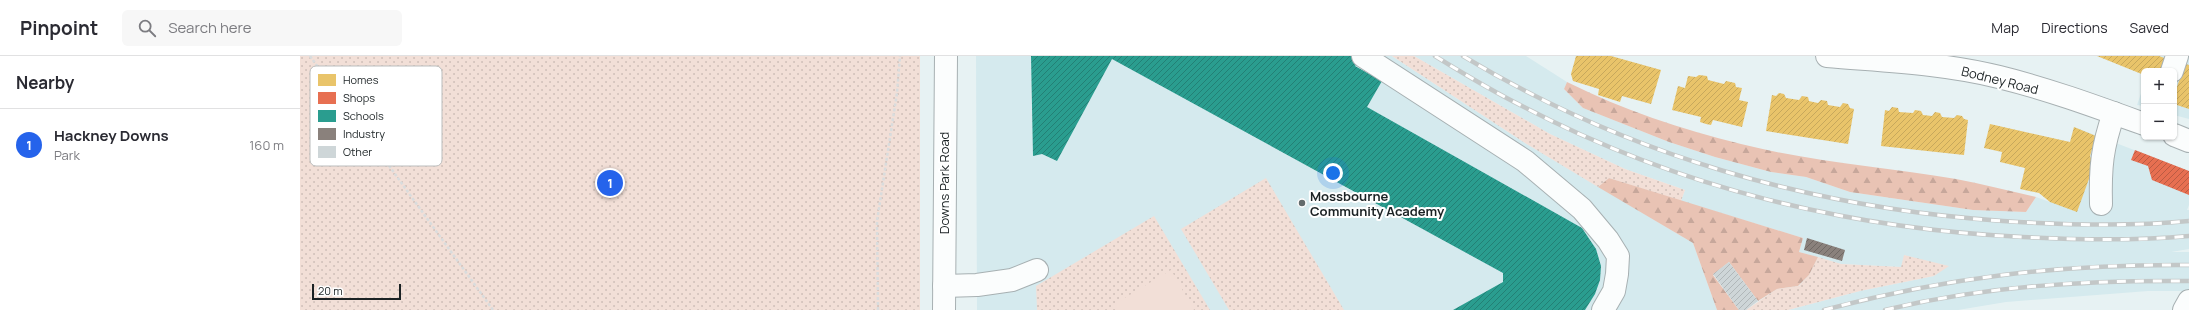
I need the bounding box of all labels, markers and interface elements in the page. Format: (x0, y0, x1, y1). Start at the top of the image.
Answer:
search box (122, 10, 402, 46)
text: Pinpoint (20, 15, 98, 41)
icon: search (136, 17, 158, 39)
text: Search here (168, 17, 252, 38)
text: Map (1991, 18, 2019, 37)
text: Directions (2041, 18, 2108, 37)
text: Saved (2130, 18, 2169, 37)
street label: Bodney Road (1960, 62, 2040, 98)
legend (310, 66, 442, 166)
map controls (2141, 68, 2177, 140)
button: + (2141, 68, 2177, 104)
text: Nearby (16, 71, 74, 94)
text: Homes (343, 72, 379, 87)
text: Shops (343, 90, 375, 105)
button: − (2141, 104, 2177, 140)
text: Schools (343, 108, 384, 123)
text: Hackney Downs (54, 125, 169, 146)
text: Industry (343, 126, 385, 141)
street label: Downs Park Road (935, 132, 953, 234)
text: 1 (26, 136, 32, 154)
text: 160 m (249, 136, 284, 154)
text: Other (343, 144, 372, 159)
text: Park (54, 146, 80, 164)
your location (1323, 163, 1343, 183)
pin: 1 (597, 168, 623, 198)
place label: Mossbourne Community Academy (1310, 187, 1445, 220)
marker: Mossbourne Community Academy (1297, 198, 1307, 208)
scale bar (312, 282, 401, 301)
text: 20 m (318, 283, 343, 298)

